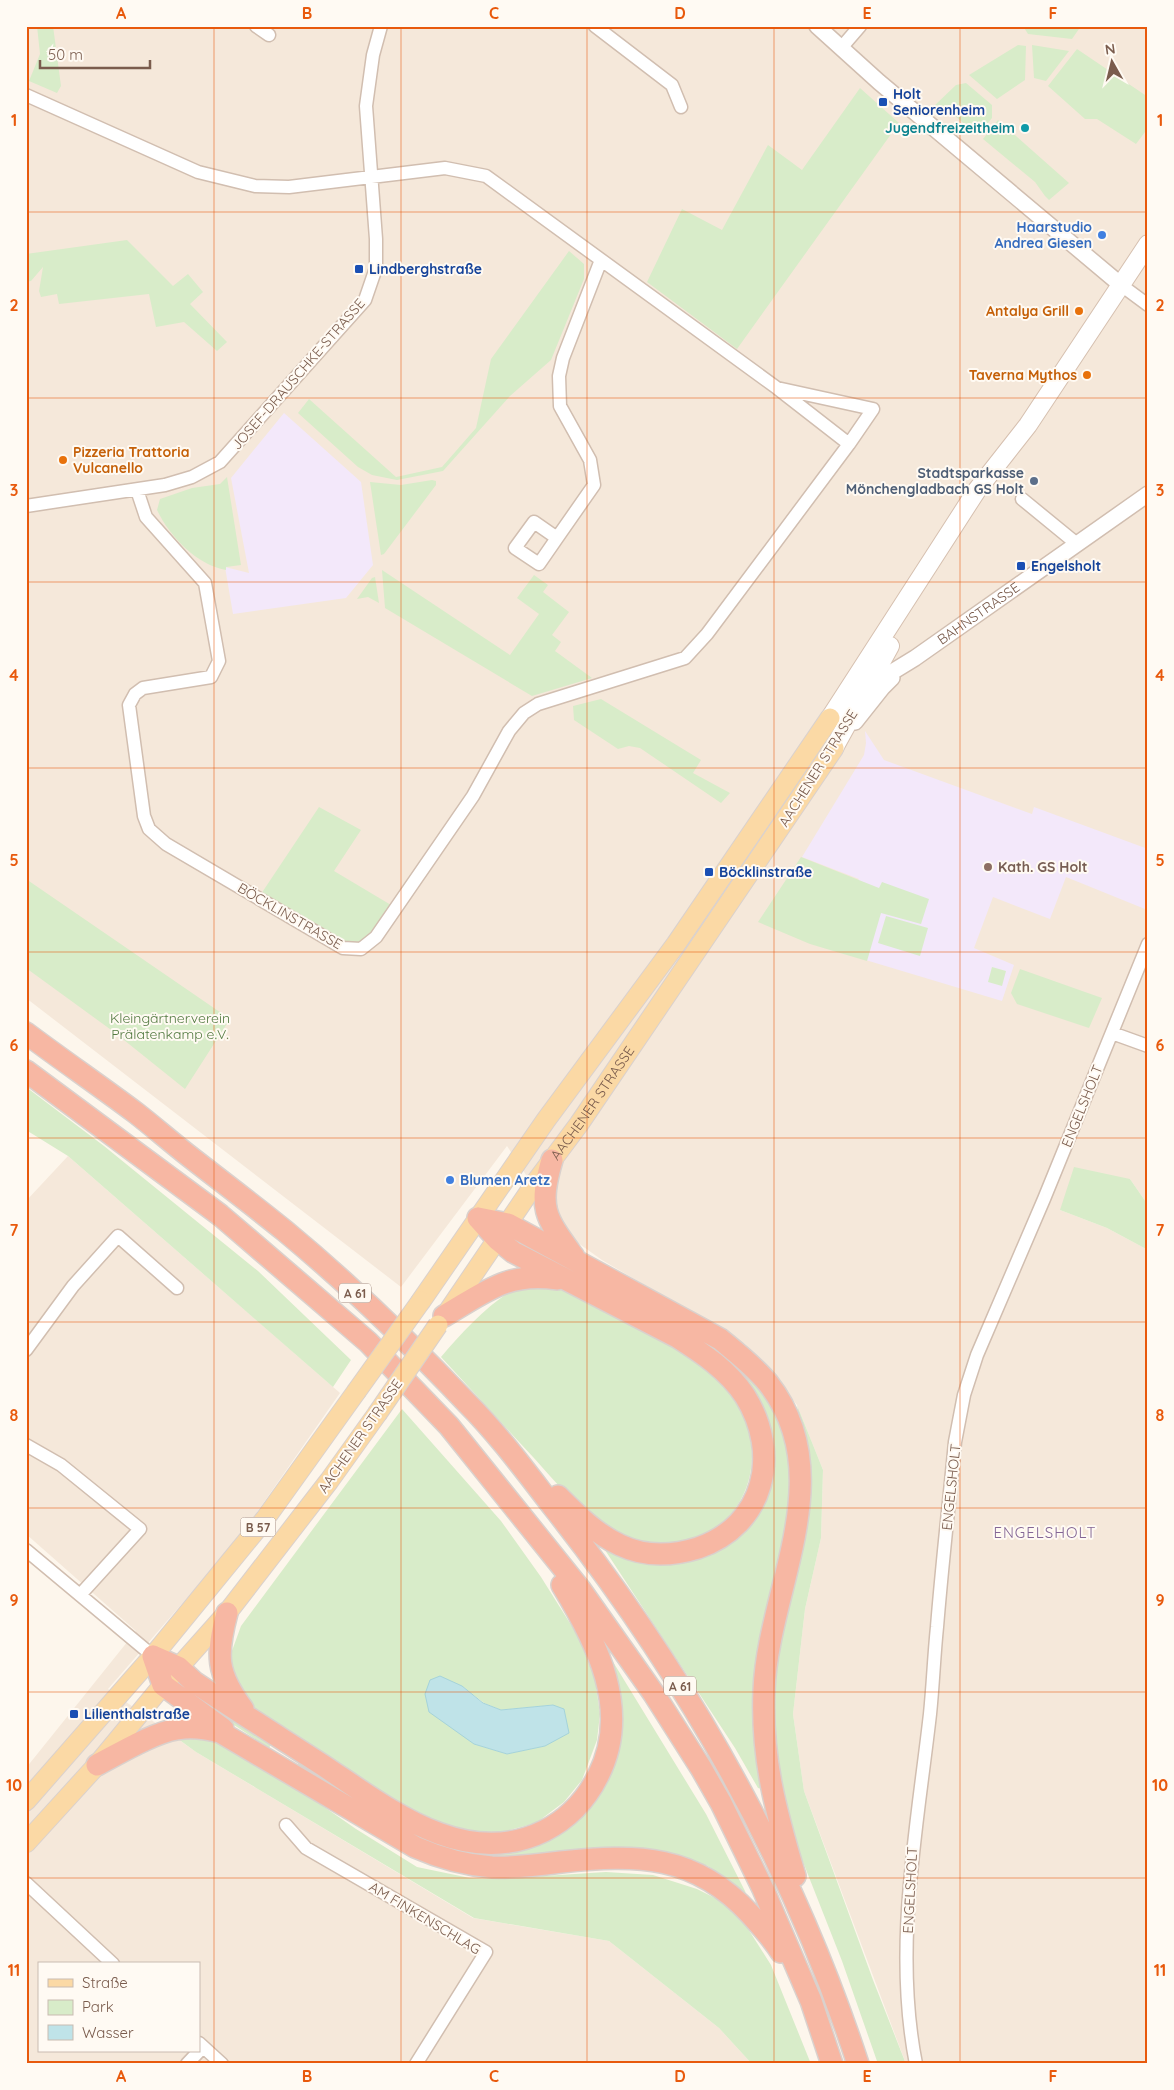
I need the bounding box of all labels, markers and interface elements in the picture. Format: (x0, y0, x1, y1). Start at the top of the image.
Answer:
text: A (116, 3, 127, 23)
text: B (302, 3, 312, 23)
text: C (489, 3, 499, 23)
text: D (674, 3, 686, 23)
text: E (862, 3, 872, 23)
text: F (1049, 3, 1058, 23)
scale bar (40, 38, 150, 70)
north arrow (1086, 38, 1136, 88)
text: N (1104, 39, 1117, 59)
text: 50 m (48, 45, 83, 64)
place label: Holt Seniorenheim (893, 85, 985, 119)
marker: Holt Seniorenheim (877, 96, 889, 108)
text: 1 (11, 110, 17, 130)
text: 1 (1157, 110, 1163, 130)
place label: Jugendfreizeitheim (885, 119, 1015, 137)
marker: Jugendfreizeitheim (1019, 122, 1031, 134)
place label: Haarstudio Andrea Giesen (994, 218, 1092, 252)
marker: Haarstudio Andrea Giesen (1096, 229, 1108, 241)
place label: Lindberghstraße (369, 260, 482, 278)
marker: Lindberghstraße (353, 263, 365, 275)
text: 2 (9, 295, 19, 315)
street label: JOSEF-DRAUSCHKE-STRASSE (227, 295, 369, 453)
text: 2 (1155, 295, 1165, 315)
place label: Antalya Grill (986, 302, 1069, 320)
marker: Antalya Grill (1073, 305, 1085, 317)
place label: Taverna Mythos (969, 366, 1077, 384)
marker: Taverna Mythos (1081, 369, 1093, 381)
place label: Pizzeria Trattoria Vulcanello (73, 443, 189, 477)
marker: Pizzeria Trattoria Vulcanello (57, 454, 69, 466)
place label: Stadtsparkasse Mönchengladbach GS Holt (846, 464, 1024, 498)
marker: Stadtsparkasse Mönchengladbach GS Holt (1028, 475, 1040, 487)
text: 3 (10, 480, 18, 500)
text: 3 (1156, 480, 1164, 500)
place label: Engelsholt (1031, 557, 1101, 575)
marker: Engelsholt (1015, 560, 1027, 572)
street label: BAHNSTRASSE (934, 578, 1023, 649)
text: 4 (9, 665, 19, 685)
text: 4 (1155, 665, 1165, 685)
street label: AACHENER STRASSE (775, 706, 861, 830)
text: 5 (9, 850, 19, 870)
text: 5 (1155, 850, 1165, 870)
place label: Kath. GS Holt (998, 858, 1088, 876)
marker: Kath. GS Holt (982, 861, 994, 873)
place label: Böcklinstraße (719, 863, 812, 881)
marker: Böcklinstraße (703, 866, 715, 878)
street label: BÖCKLINSTRASSE (234, 879, 346, 953)
park label: Kleingärtnerverein Prälatenkamp e.V. (110, 1009, 230, 1043)
text: 6 (10, 1035, 19, 1055)
text: 6 (1156, 1035, 1165, 1055)
street label: AACHENER STRASSE (546, 1042, 638, 1164)
street label: ENGELSHOLT (1057, 1062, 1107, 1150)
place label: Blumen Aretz (460, 1171, 550, 1189)
marker: Blumen Aretz (444, 1174, 456, 1186)
text: 7 (10, 1220, 19, 1240)
text: 7 (1156, 1220, 1165, 1240)
road number: A 61 (339, 1284, 371, 1302)
street label: AACHENER STRASSE (314, 1375, 406, 1496)
text: 8 (10, 1405, 19, 1425)
text: 8 (1156, 1405, 1165, 1425)
street label: ENGELSHOLT (938, 1443, 964, 1531)
road number: B 57 (240, 1518, 276, 1536)
district label: ENGELSHOLT (993, 1523, 1097, 1542)
text: 9 (9, 1590, 19, 1610)
text: 9 (1155, 1590, 1165, 1610)
road number: A 61 (664, 1676, 696, 1695)
place label: Lilienthalstraße (84, 1705, 190, 1723)
marker: Lilienthalstraße (68, 1708, 80, 1720)
text: 10 (6, 1775, 22, 1795)
text: 10 (1152, 1775, 1168, 1795)
street label: ENGELSHOLT (899, 1846, 921, 1934)
street label: AM FINKENSCHLAG (366, 1878, 484, 1958)
text: 11 (8, 1960, 20, 1980)
text: 11 (1154, 1960, 1166, 1980)
legend (38, 1962, 200, 2052)
text: Straße (82, 1973, 128, 1992)
text: Park (82, 1997, 114, 2016)
text: Wasser (82, 2023, 134, 2042)
text: A (116, 2066, 127, 2086)
text: B (302, 2066, 312, 2086)
text: C (489, 2066, 499, 2086)
text: D (674, 2066, 686, 2086)
text: E (862, 2066, 872, 2086)
text: F (1049, 2066, 1058, 2086)

